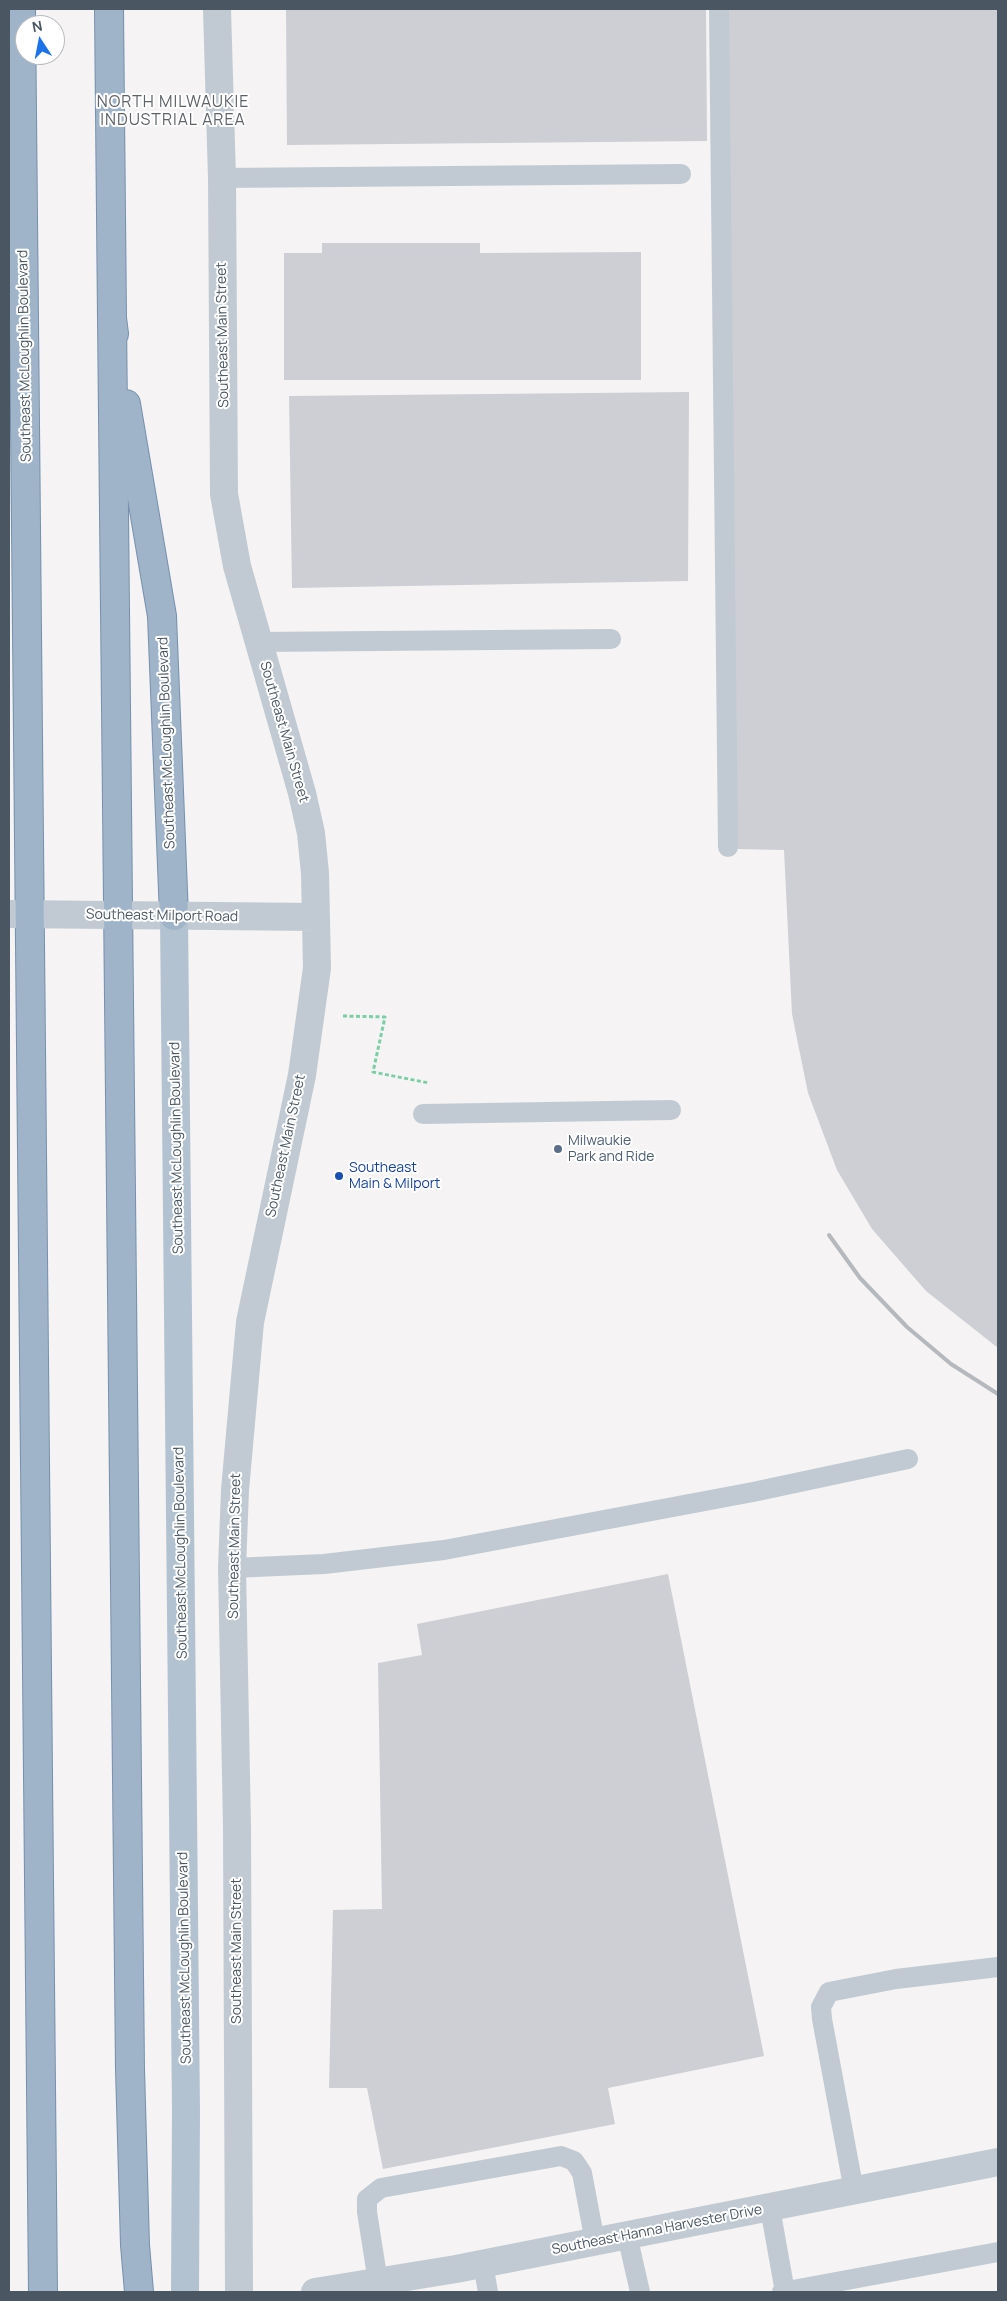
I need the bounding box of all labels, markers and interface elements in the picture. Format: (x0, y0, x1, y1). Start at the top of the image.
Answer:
north arrow (15, 15, 65, 65)
text: N (30, 15, 44, 36)
district label: NORTH MILWAUKIE INDUSTRIAL AREA (95, 93, 251, 131)
street label: Southeast McLoughlin Boulevard (15, 250, 35, 462)
street label: Southeast Main Street (213, 262, 233, 408)
street label: Southeast McLoughlin Boulevard (155, 637, 179, 849)
street label: Southeast Main Street (256, 660, 312, 804)
street label: Southeast Milport Road (86, 906, 238, 926)
street label: Southeast McLoughlin Boulevard (167, 1042, 187, 1254)
street label: Southeast Main Street (263, 1073, 309, 1219)
place label: Milwaukie Park and Ride (568, 1133, 654, 1166)
marker: Milwaukie Park and Ride (552, 1143, 564, 1155)
place label: Southeast Main & Milport (349, 1160, 440, 1192)
marker: Southeast Main & Milport (333, 1170, 345, 1182)
street label: Southeast McLoughlin Boulevard (171, 1447, 191, 1659)
street label: Southeast Main Street (225, 1473, 245, 1619)
street label: Southeast McLoughlin Boulevard (175, 1852, 195, 2064)
street label: Southeast Main Street (229, 1878, 245, 2024)
street label: Southeast Hanna Harvester Drive (550, 2201, 764, 2259)

